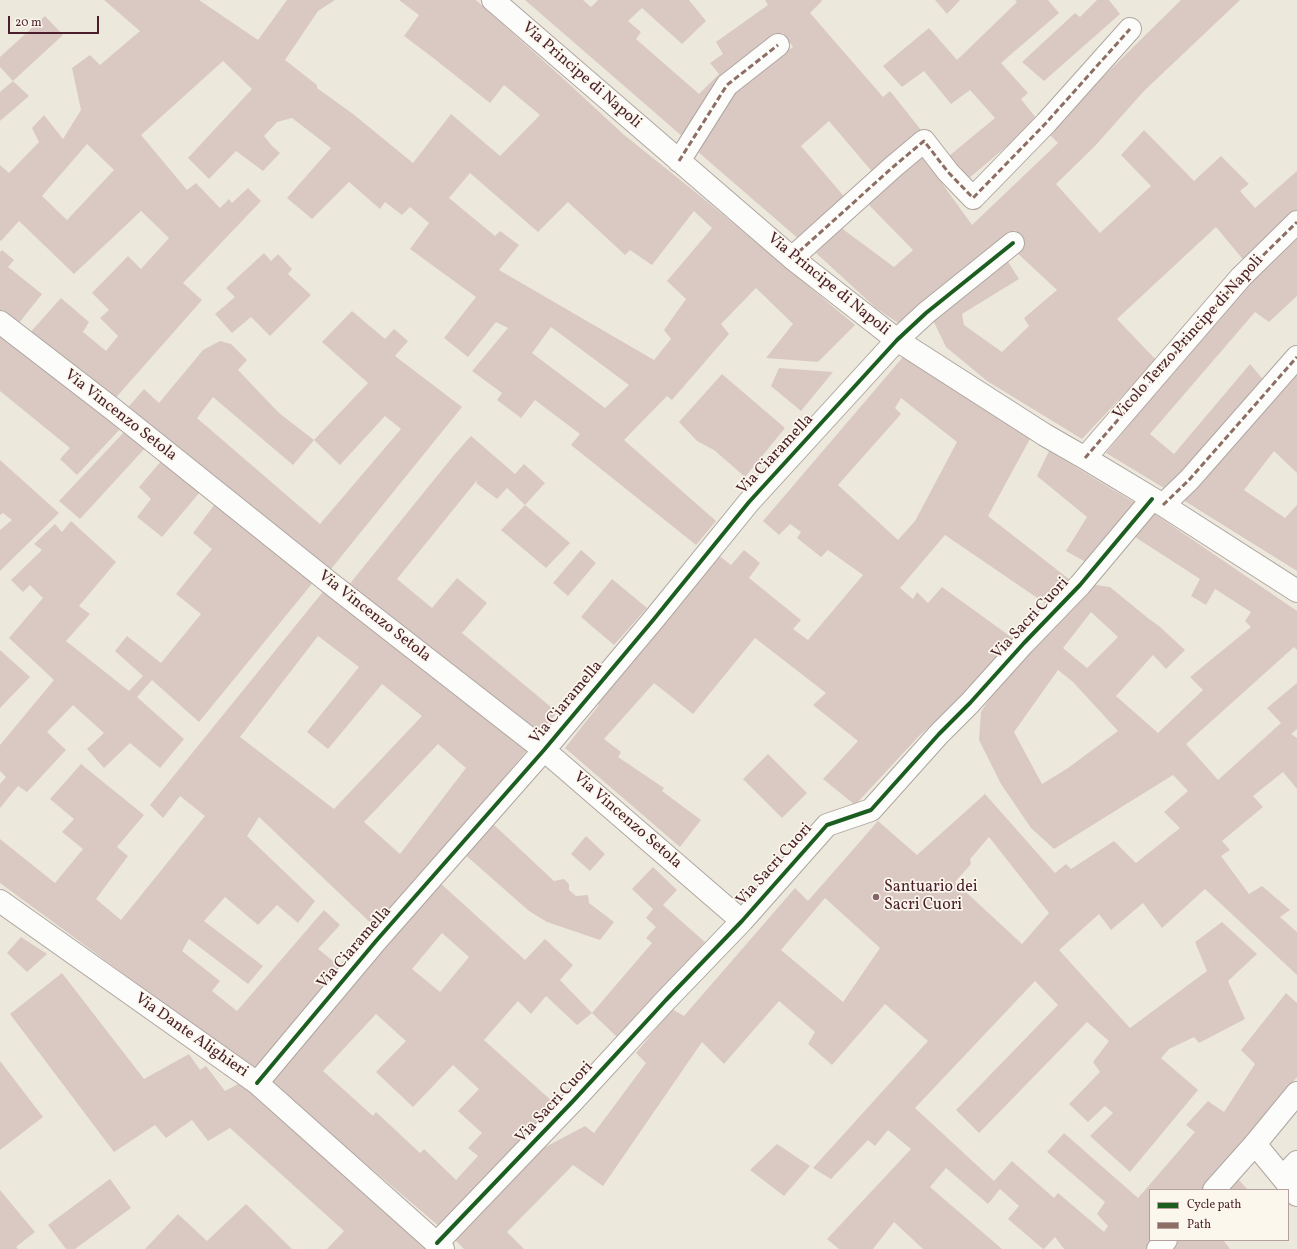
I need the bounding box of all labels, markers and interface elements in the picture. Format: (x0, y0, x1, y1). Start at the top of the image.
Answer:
scale bar (10, 8, 101, 34)
text: 20 m (15, 15, 42, 31)
street label: Via Principe di Napoli (517, 19, 645, 133)
street label: Via Principe di Napoli (763, 230, 893, 340)
street label: Vicolo Terzo Principe di Napoli (1110, 251, 1268, 425)
street label: Via Vincenzo Setola (60, 366, 180, 466)
street label: Via Ciaramella (734, 411, 818, 499)
street label: Via Vincenzo Setola (314, 567, 434, 667)
street label: Via Sacri Cuori (988, 574, 1074, 664)
street label: Via Ciaramella (526, 657, 608, 749)
street label: Via Vincenzo Setola (569, 769, 685, 873)
street label: Via Sacri Cuori (733, 820, 817, 910)
place label: Santuario dei Sacri Cuori (884, 878, 978, 916)
marker: Santuario dei Sacri Cuori (871, 892, 881, 902)
street label: Via Ciaramella (314, 903, 396, 993)
street label: Via Dante Alighieri (131, 990, 251, 1082)
street label: Via Sacri Cuori (512, 1058, 598, 1148)
legend (1149, 1189, 1289, 1241)
text: Cycle path (1187, 1197, 1242, 1213)
text: Path (1187, 1217, 1211, 1233)

